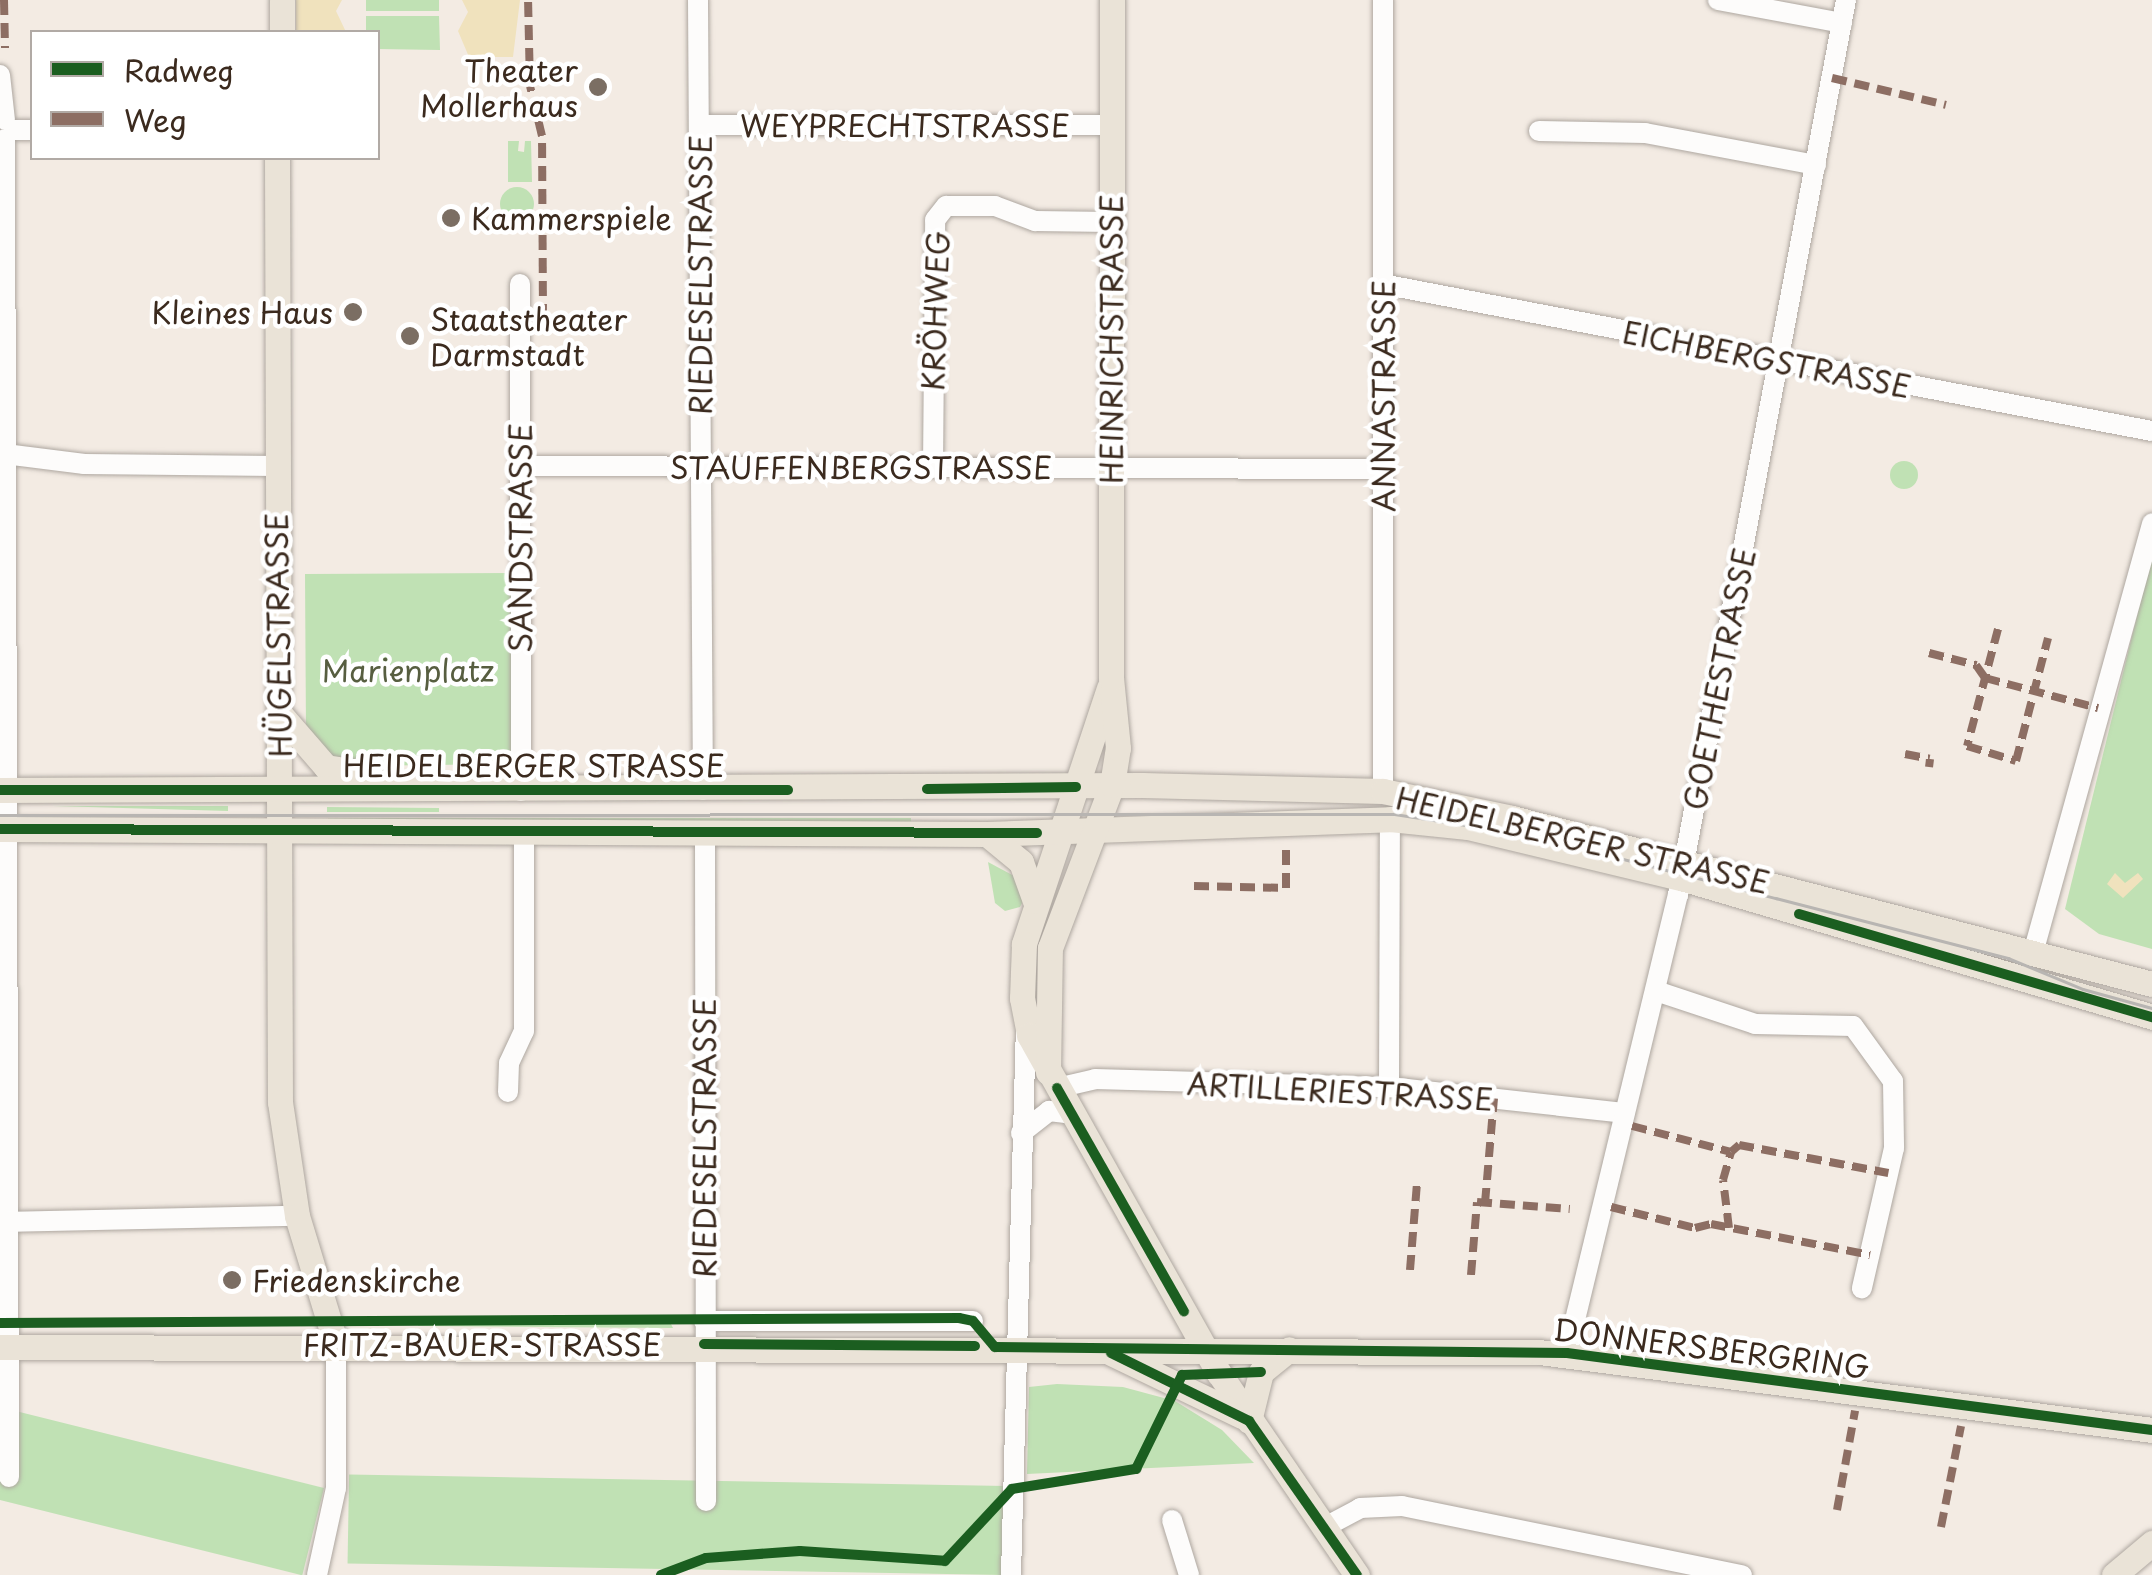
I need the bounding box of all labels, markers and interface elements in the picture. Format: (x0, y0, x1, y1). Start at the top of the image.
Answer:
legend (30, 30, 380, 160)
text: Radweg (124, 47, 234, 92)
place label: Theater Mollerhaus (420, 52, 578, 122)
marker: Theater Mollerhaus (587, 76, 609, 98)
text: Weg (124, 97, 187, 142)
street label: WEYPRECHTSTRASSE (740, 107, 1070, 143)
street label: RIEDESELSTRASSE (682, 135, 718, 415)
street label: HEINRICHSTRASSE (1093, 194, 1129, 484)
place label: Kammerspiele (471, 200, 672, 236)
marker: Kammerspiele (440, 207, 462, 229)
street label: KRÖHWEG (914, 230, 956, 392)
street label: ANNASTRASSE (1365, 280, 1401, 512)
place label: Kleines Haus (149, 294, 333, 330)
marker: Kleines Haus (342, 301, 364, 323)
place label: Staatstheater Darmstadt (430, 301, 627, 372)
street label: EICHBERGSTRASSE (1620, 313, 1914, 405)
marker: Staatstheater Darmstadt (399, 325, 421, 347)
street label: SANDSTRASSE (502, 423, 538, 653)
street label: STAUFFENBERGSTRASSE (670, 449, 1052, 485)
street label: HÜGELSTRASSE (258, 512, 298, 758)
street label: GOETHESTRASSE (1676, 545, 1762, 813)
park label: Marienplatz (322, 652, 494, 688)
street label: HEIDELBERGER STRASSE (342, 747, 726, 783)
street label: HEIDELBERGER STRASSE (1392, 779, 1774, 901)
street label: RIEDESELSTRASSE (686, 998, 722, 1278)
street label: ARTILLERIESTRASSE (1186, 1065, 1494, 1117)
place label: Friedenskirche (252, 1262, 461, 1298)
marker: Friedenskirche (221, 1269, 243, 1291)
street label: DONNERSBERGRING (1552, 1311, 1872, 1385)
street label: FRITZ-BAUER-STRASSE (302, 1326, 662, 1362)

